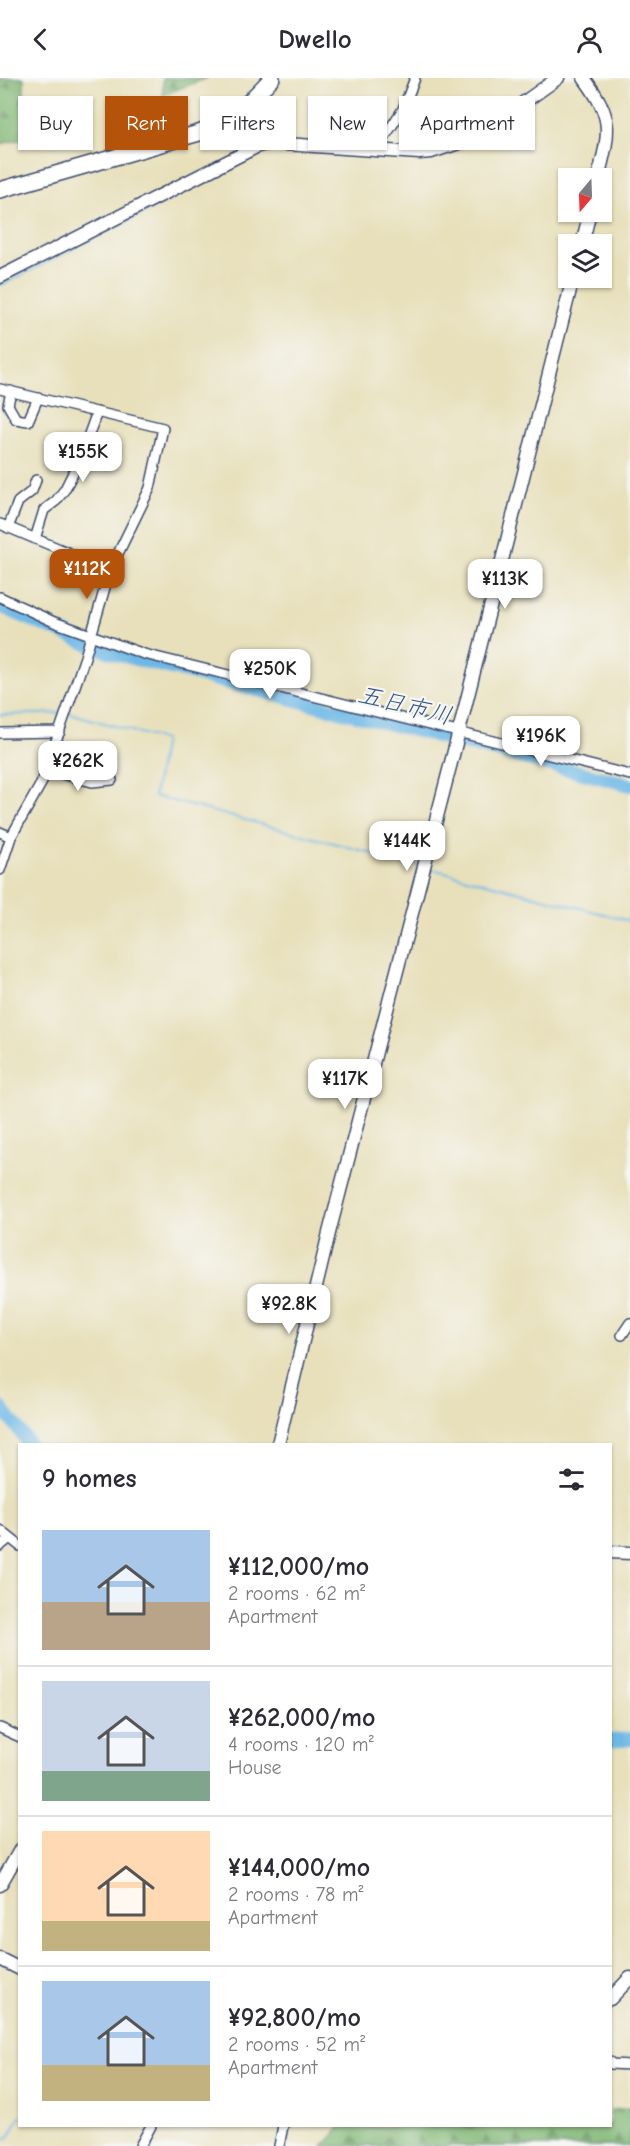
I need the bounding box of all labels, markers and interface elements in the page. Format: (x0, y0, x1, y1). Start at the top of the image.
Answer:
icon: back (24, 23, 57, 56)
icon: person (573, 23, 606, 56)
text: Dwello (278, 24, 352, 55)
chip: Buy (18, 96, 93, 150)
chip: Rent (105, 96, 188, 150)
chip: Filters (200, 96, 296, 150)
chip: New (308, 96, 387, 150)
chip: Apartment (399, 96, 535, 150)
north arrow (558, 168, 612, 222)
map controls (558, 168, 612, 288)
button: layers (558, 234, 612, 288)
pin: ¥155K (41, 432, 125, 483)
text: ¥155K (58, 440, 108, 463)
pin: ¥112K (45, 549, 129, 600)
text: ¥112K (64, 557, 110, 580)
pin: ¥113K (463, 559, 547, 610)
text: ¥113K (482, 567, 528, 590)
pin: ¥250K (228, 649, 312, 700)
text: ¥250K (243, 657, 297, 680)
water label: 五日市川 (355, 680, 455, 730)
pin: ¥196K (499, 716, 583, 767)
text: ¥196K (516, 724, 566, 747)
pin: ¥262K (36, 741, 120, 792)
text: ¥262K (52, 749, 104, 772)
pin: ¥144K (365, 821, 449, 872)
text: ¥144K (383, 829, 431, 852)
pin: ¥117K (303, 1059, 387, 1110)
text: ¥117K (322, 1067, 368, 1090)
pin: ¥92.8K (240, 1284, 338, 1335)
text: ¥92.8K (261, 1292, 317, 1315)
icon: filters (555, 1463, 588, 1496)
text: 9 homes (42, 1464, 137, 1494)
text: ¥112,000/mo (228, 1552, 369, 1582)
icon: home (90, 1554, 162, 1626)
text: 2 rooms · 62 m² (228, 1582, 365, 1605)
text: Apartment (228, 1605, 318, 1628)
text: ¥262,000/mo (228, 1703, 375, 1733)
icon: home (90, 1705, 162, 1777)
text: 4 rooms · 120 m² (228, 1733, 374, 1756)
text: House (228, 1756, 282, 1779)
text: ¥144,000/mo (228, 1853, 370, 1883)
icon: home (90, 1855, 162, 1927)
text: 2 rooms · 78 m² (228, 1883, 364, 1906)
text: Apartment (228, 1906, 318, 1929)
text: ¥92,800/mo (228, 2003, 361, 2033)
icon: home (90, 2005, 162, 2077)
text: 2 rooms · 52 m² (228, 2033, 365, 2056)
text: Apartment (228, 2056, 318, 2079)

